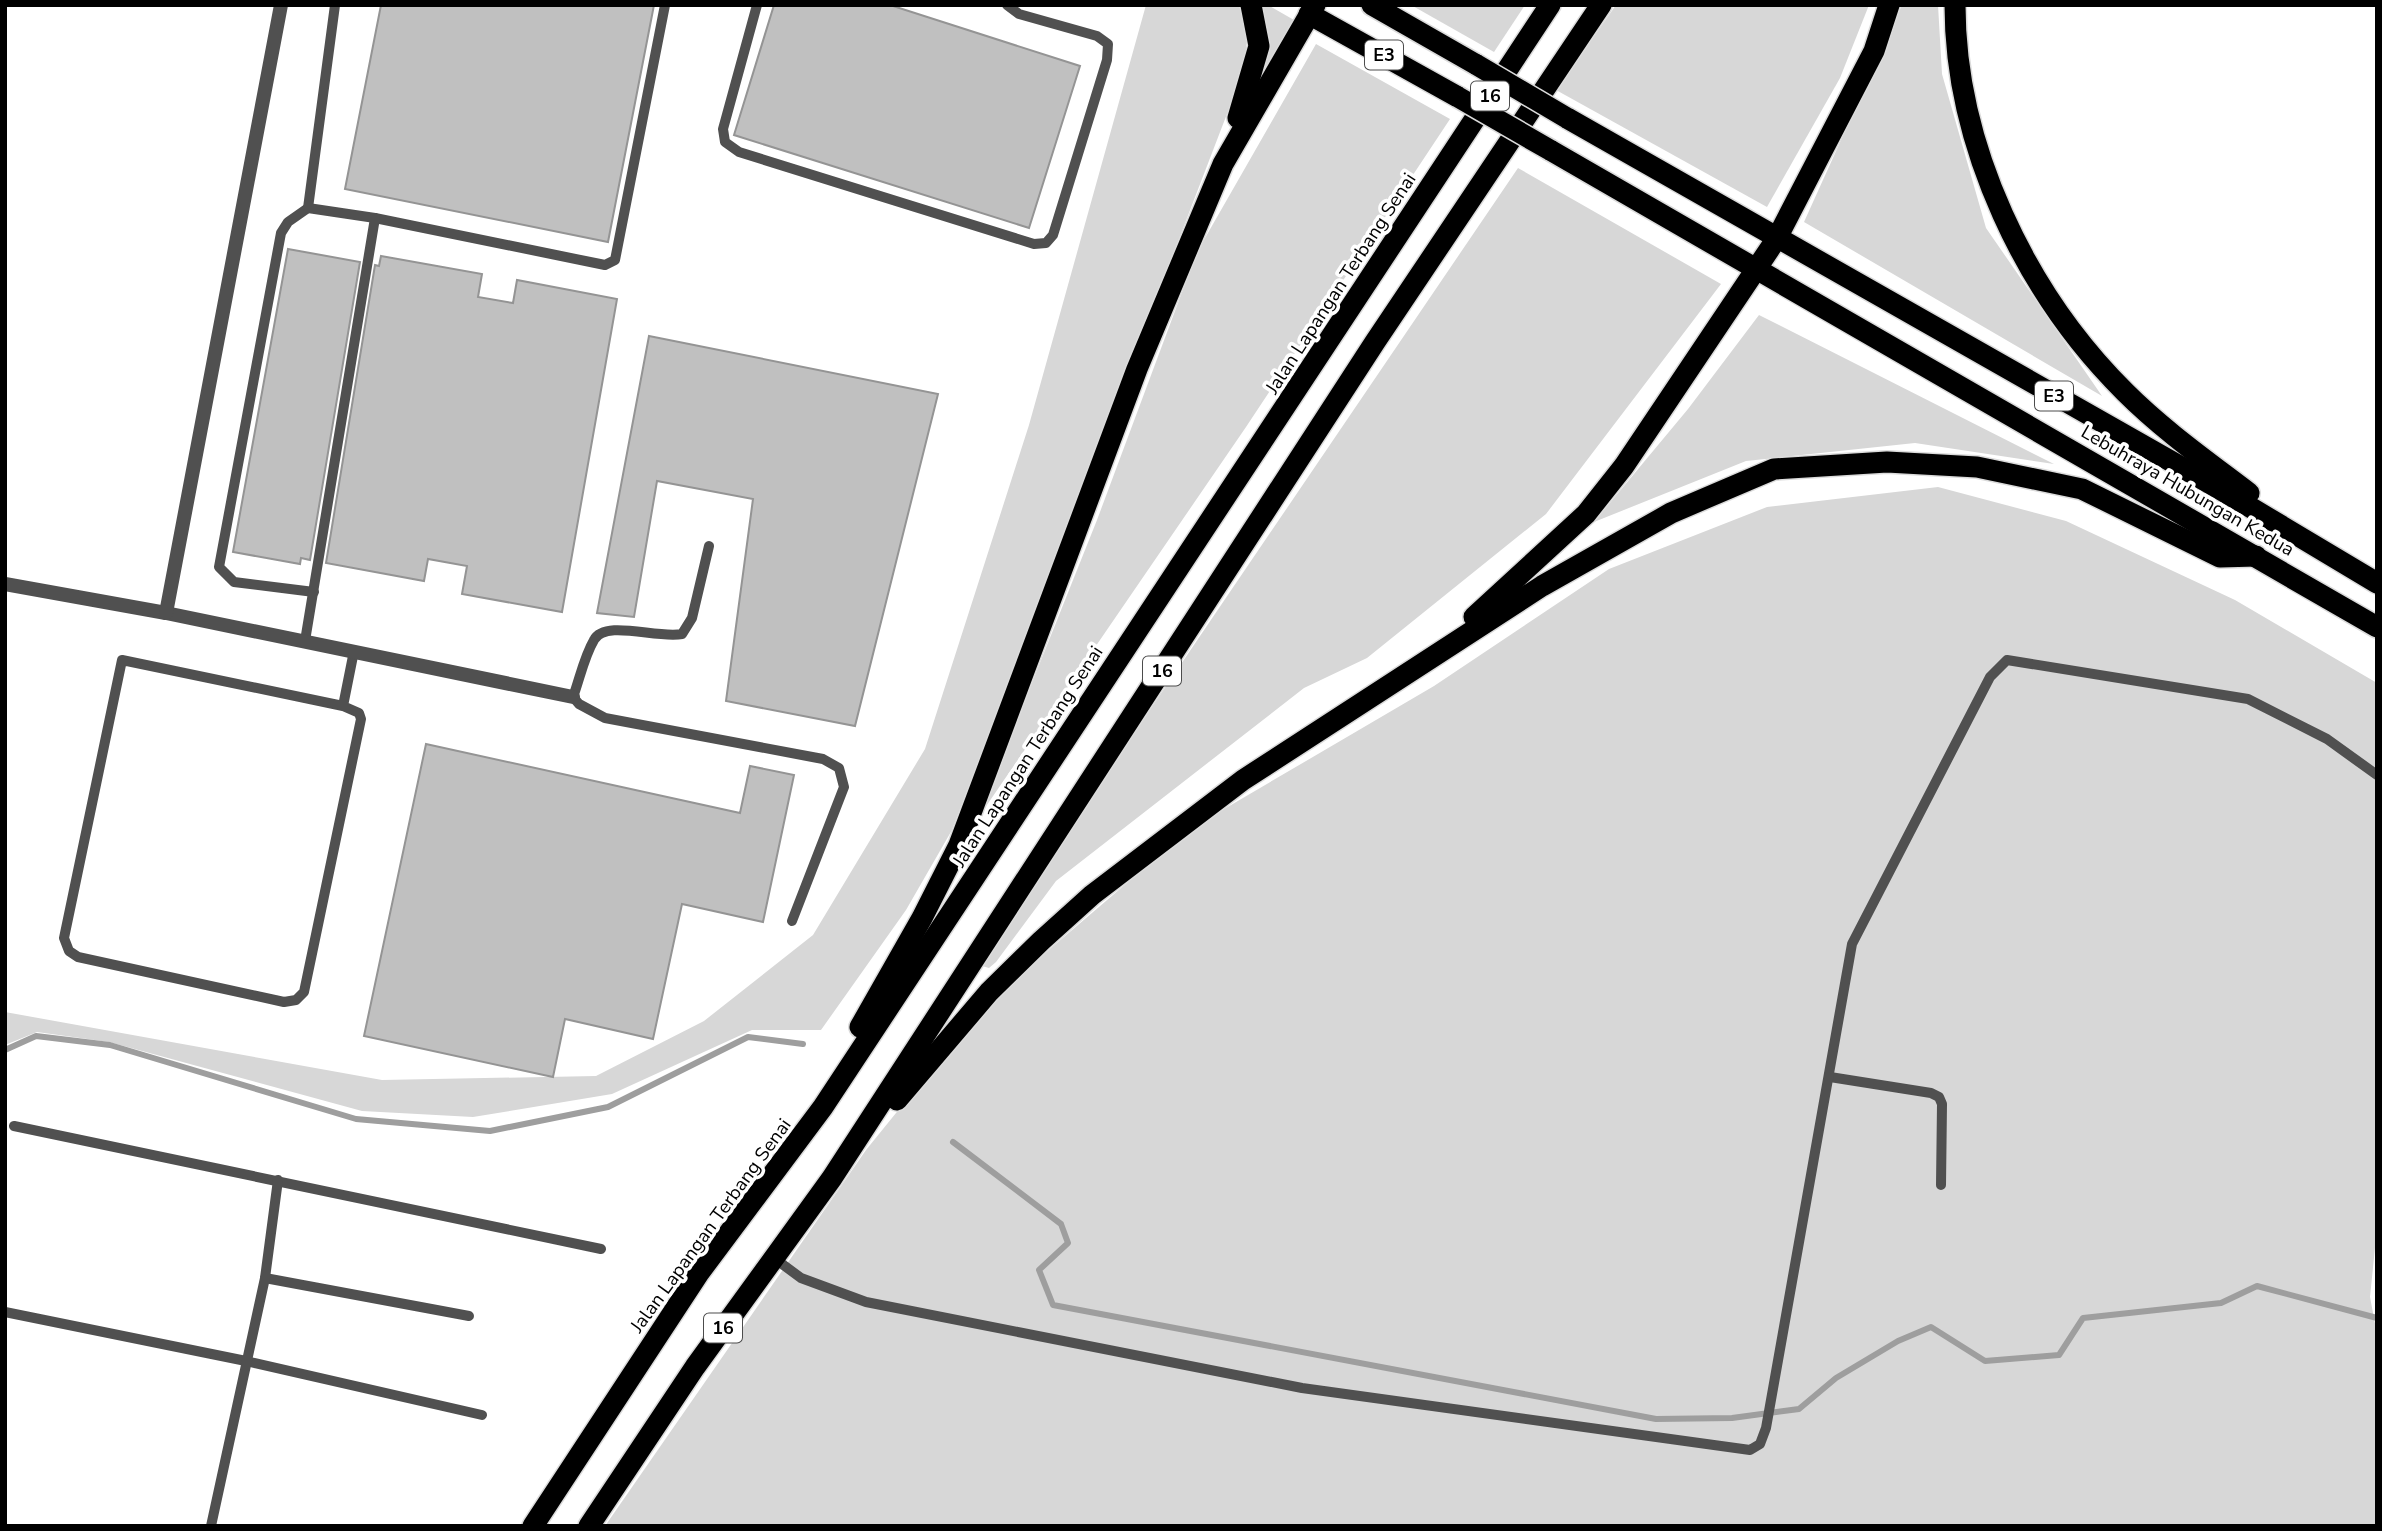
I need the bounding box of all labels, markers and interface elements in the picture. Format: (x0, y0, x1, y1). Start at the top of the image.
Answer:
road number: E3 (1365, 40, 1403, 70)
road number: 16 (1471, 82, 1509, 110)
street label: Jalan Lapangan Terbang Senai (1259, 168, 1422, 400)
road number: E3 (2035, 382, 2073, 410)
street label: Lebuhraya Hubungan Kedua (2076, 419, 2299, 563)
street label: Jalan Lapangan Terbang Senai (946, 641, 1109, 873)
road number: 16 (1143, 656, 1181, 686)
street label: Jalan Lapangan Terbang Senai (624, 1113, 797, 1339)
road number: 16 (704, 1314, 742, 1343)

